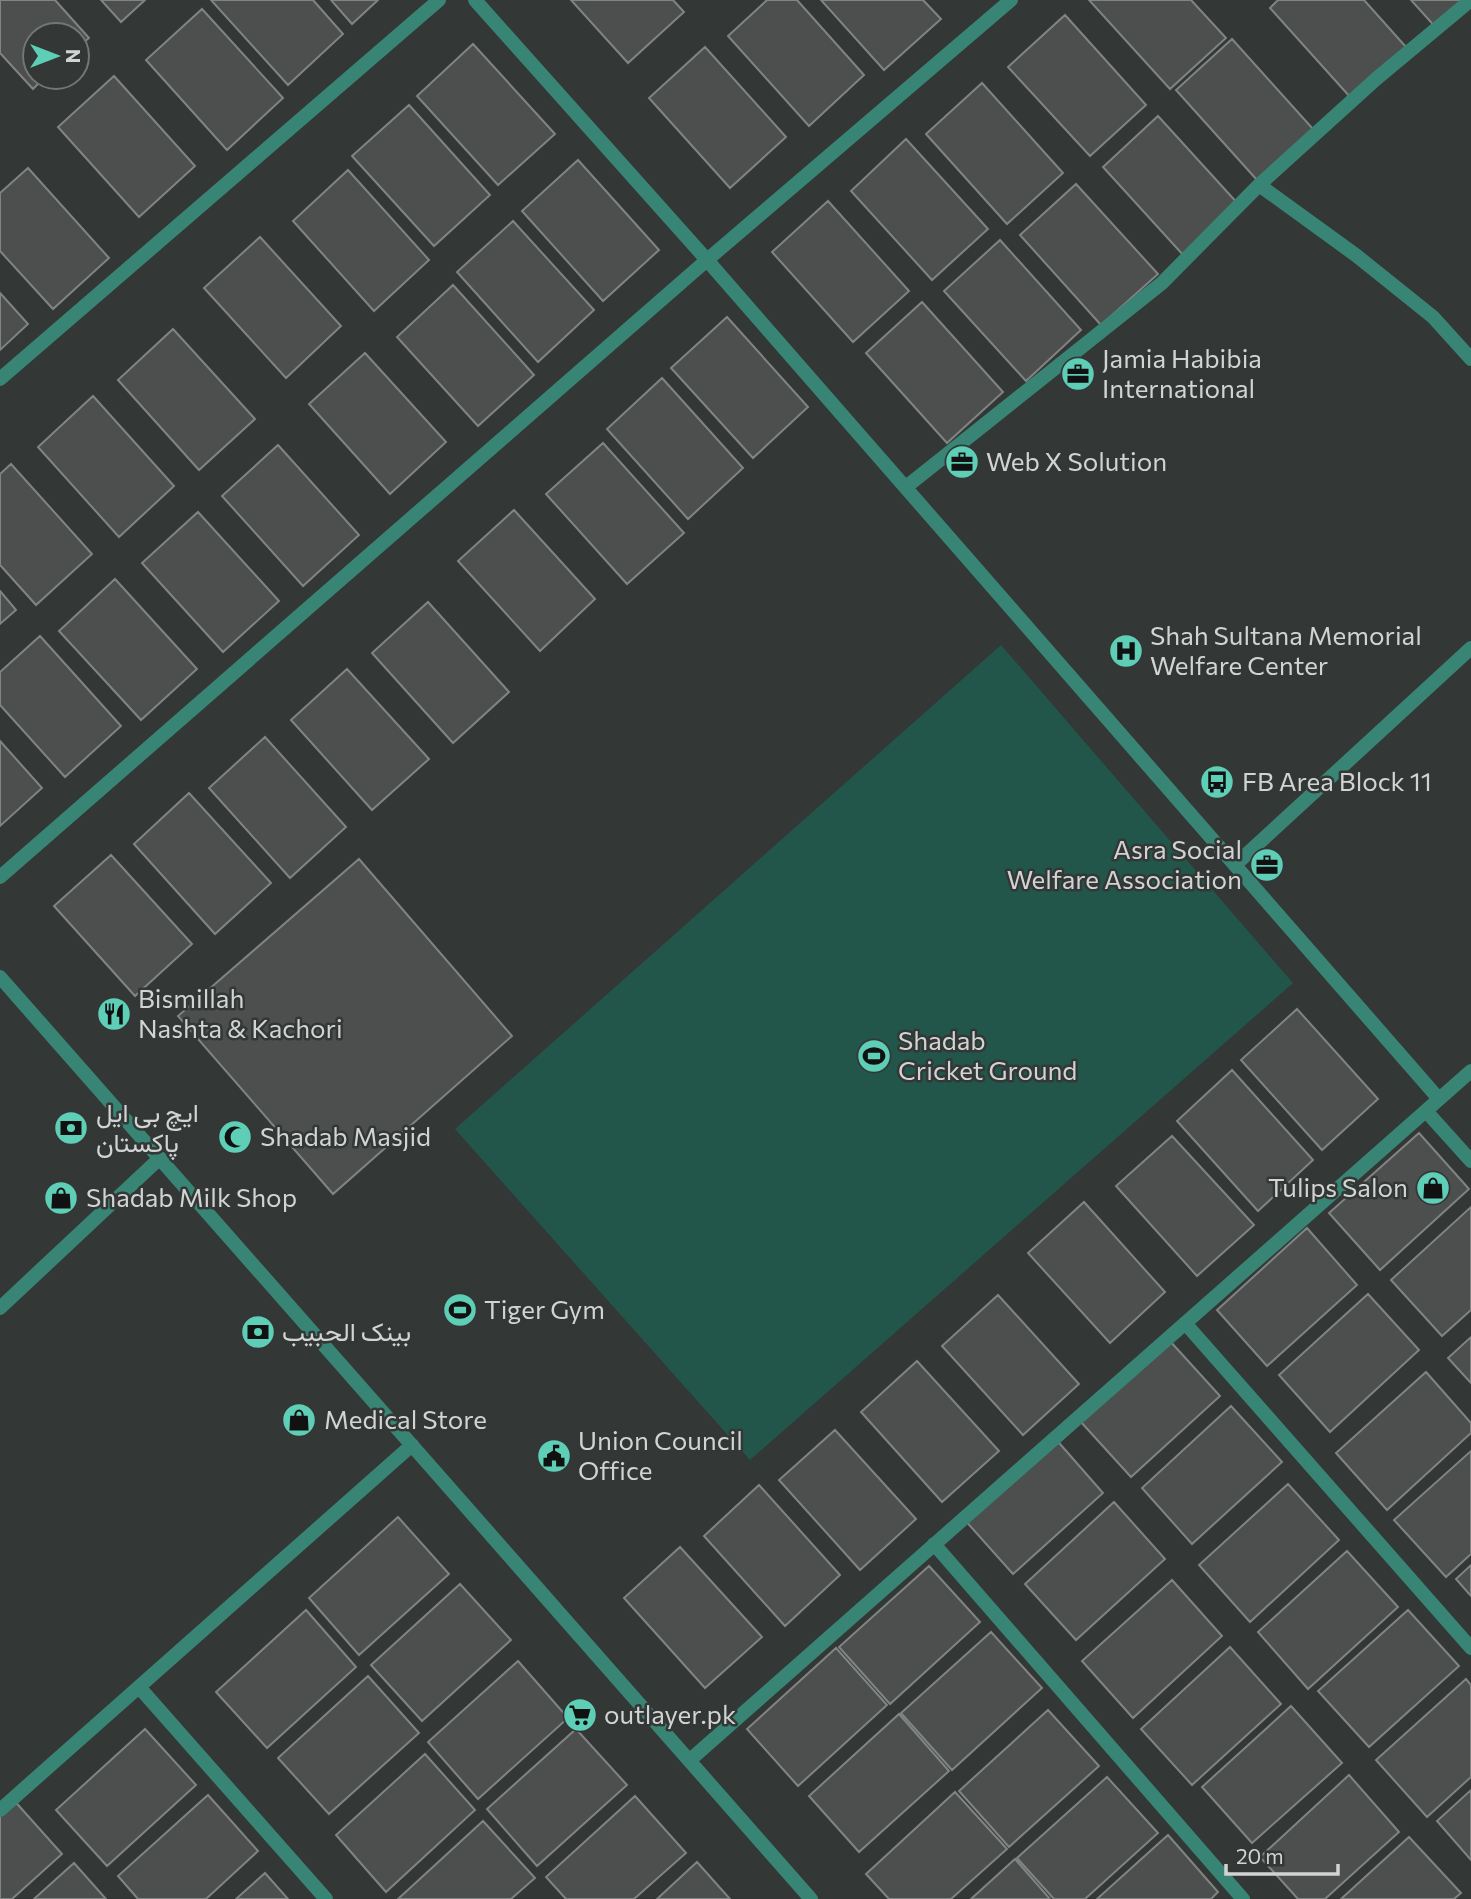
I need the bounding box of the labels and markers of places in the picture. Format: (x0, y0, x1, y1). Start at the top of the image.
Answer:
place label: Jamia Habibia International (1102, 342, 1262, 403)
office icon: Jamia Habibia International (1059, 355, 1097, 393)
office icon: Web X Solution (943, 443, 981, 481)
place label: Web X Solution (986, 445, 1167, 476)
place label: Shah Sultana Memorial Welfare Center (1150, 619, 1422, 680)
hospital icon: Shah Sultana Memorial Welfare Center (1107, 632, 1145, 670)
bus stop icon: FB Area Block 11 (1198, 763, 1236, 801)
place label: FB Area Block 11 (1242, 765, 1432, 796)
place label: Asra Social Welfare Association (1007, 833, 1242, 894)
office icon: Asra Social Welfare Association (1248, 846, 1286, 884)
place label: Bismillah Nashta & Kachori (138, 982, 343, 1043)
restaurant icon: Bismillah Nashta & Kachori (95, 995, 133, 1033)
place label: Shadab Cricket Ground (898, 1024, 1077, 1085)
sports icon: Shadab Cricket Ground (855, 1037, 893, 1075)
place label: ایچ بی ایل پاکستان (96, 1096, 199, 1161)
bank icon: ایچ بی ایل پاکستان (52, 1109, 90, 1147)
mosque icon: Shadab Masjid (216, 1118, 254, 1156)
place label: Shadab Masjid (260, 1120, 431, 1151)
shop icon: Tulips Salon (1414, 1169, 1452, 1207)
place label: Tulips Salon (1268, 1171, 1408, 1202)
shop icon: Shadab Milk Shop (42, 1179, 80, 1217)
place label: Shadab Milk Shop (86, 1181, 297, 1212)
sports icon: Tiger Gym (441, 1291, 479, 1329)
place label: Tiger Gym (484, 1293, 605, 1324)
bank icon: بينک الحبيب (239, 1313, 277, 1351)
place label: بينک الحبيب (282, 1315, 411, 1347)
shop icon: Medical Store (280, 1401, 318, 1439)
place label: Medical Store (324, 1403, 487, 1434)
place label: Union Council Office (578, 1424, 743, 1485)
public building icon: Union Council Office (535, 1437, 573, 1475)
supermarket icon: outlayer.pk (561, 1696, 599, 1734)
place label: outlayer.pk (604, 1698, 736, 1729)

